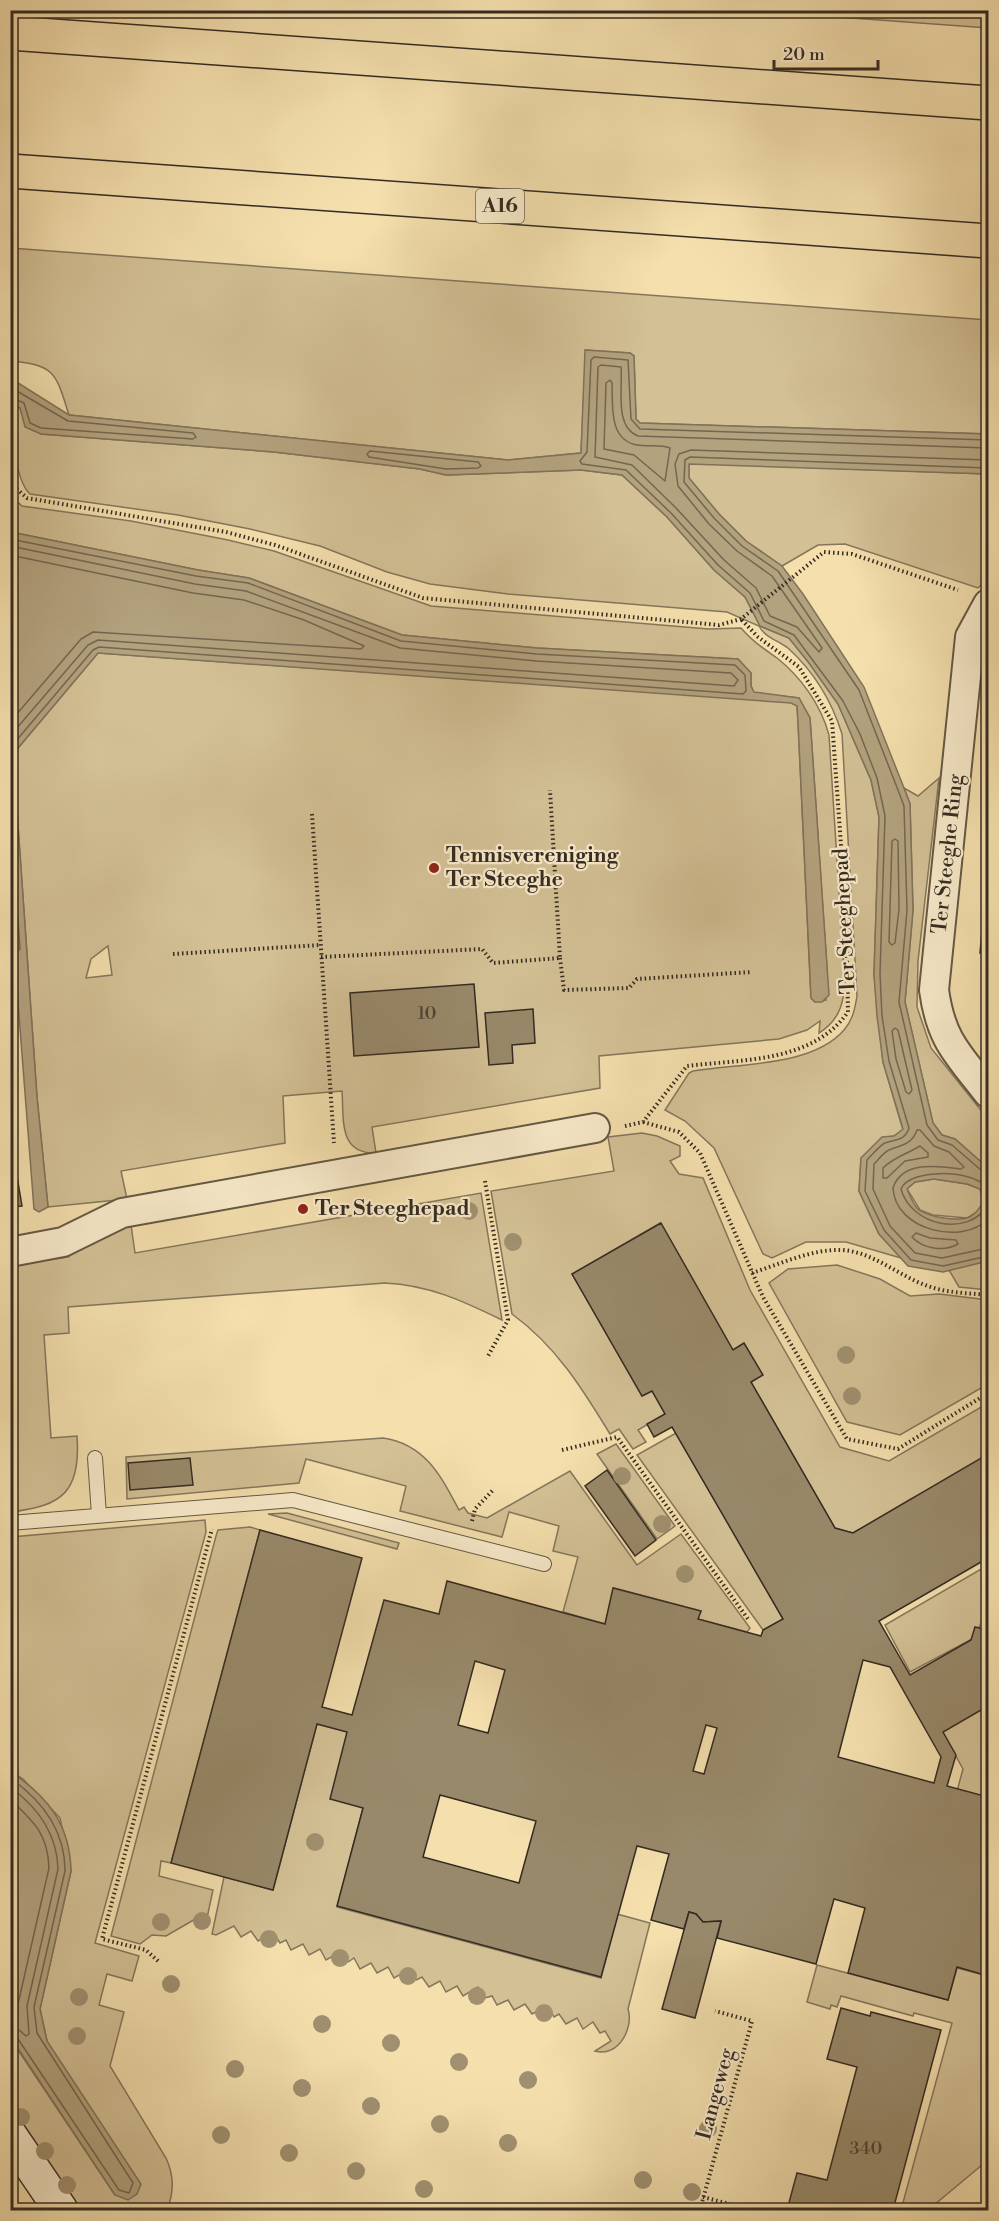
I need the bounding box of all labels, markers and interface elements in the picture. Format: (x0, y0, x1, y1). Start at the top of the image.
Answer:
scale bar (774, 33, 878, 71)
text: 20 m (783, 43, 825, 66)
road number: A16 (476, 189, 524, 223)
street label: Ter Steeghe Ring (927, 773, 969, 935)
place label: Tennisvereniging Ter Steeghe (446, 843, 620, 893)
street label: Ter Steeghepad (828, 847, 862, 995)
marker: Tennisvereniging Ter Steeghe (427, 861, 441, 875)
house number: 10 (417, 1002, 437, 1025)
place label: Ter Steeghepad (315, 1196, 470, 1222)
marker: Ter Steeghepad (296, 1202, 310, 1216)
street label: Langeweg (691, 2045, 741, 2143)
house number: 340 (850, 2137, 882, 2160)

